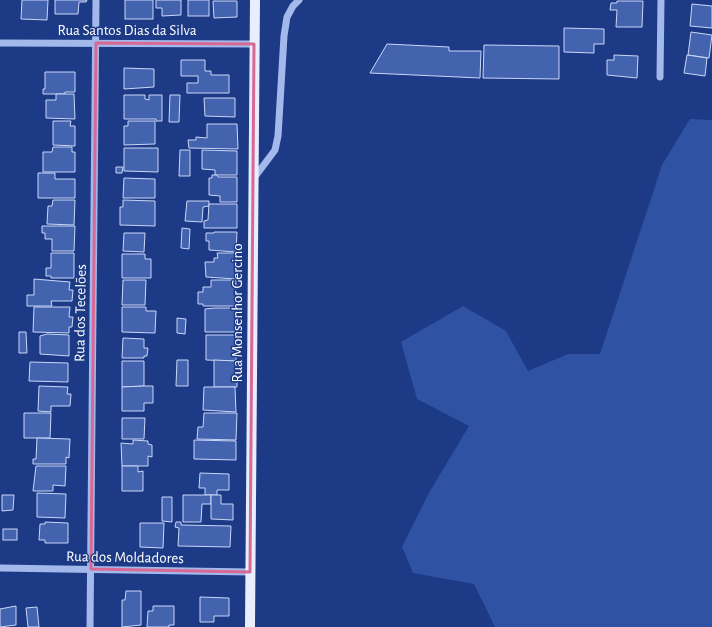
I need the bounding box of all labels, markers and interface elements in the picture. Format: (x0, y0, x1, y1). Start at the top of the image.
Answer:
street label: Rua Santos Dias da Silva (57, 23, 197, 38)
street label: Rua Monsenhor Gercino (230, 243, 245, 383)
street label: Rua dos Tecelões (72, 264, 89, 362)
street label: Rua dos Moldadores (66, 549, 184, 566)

